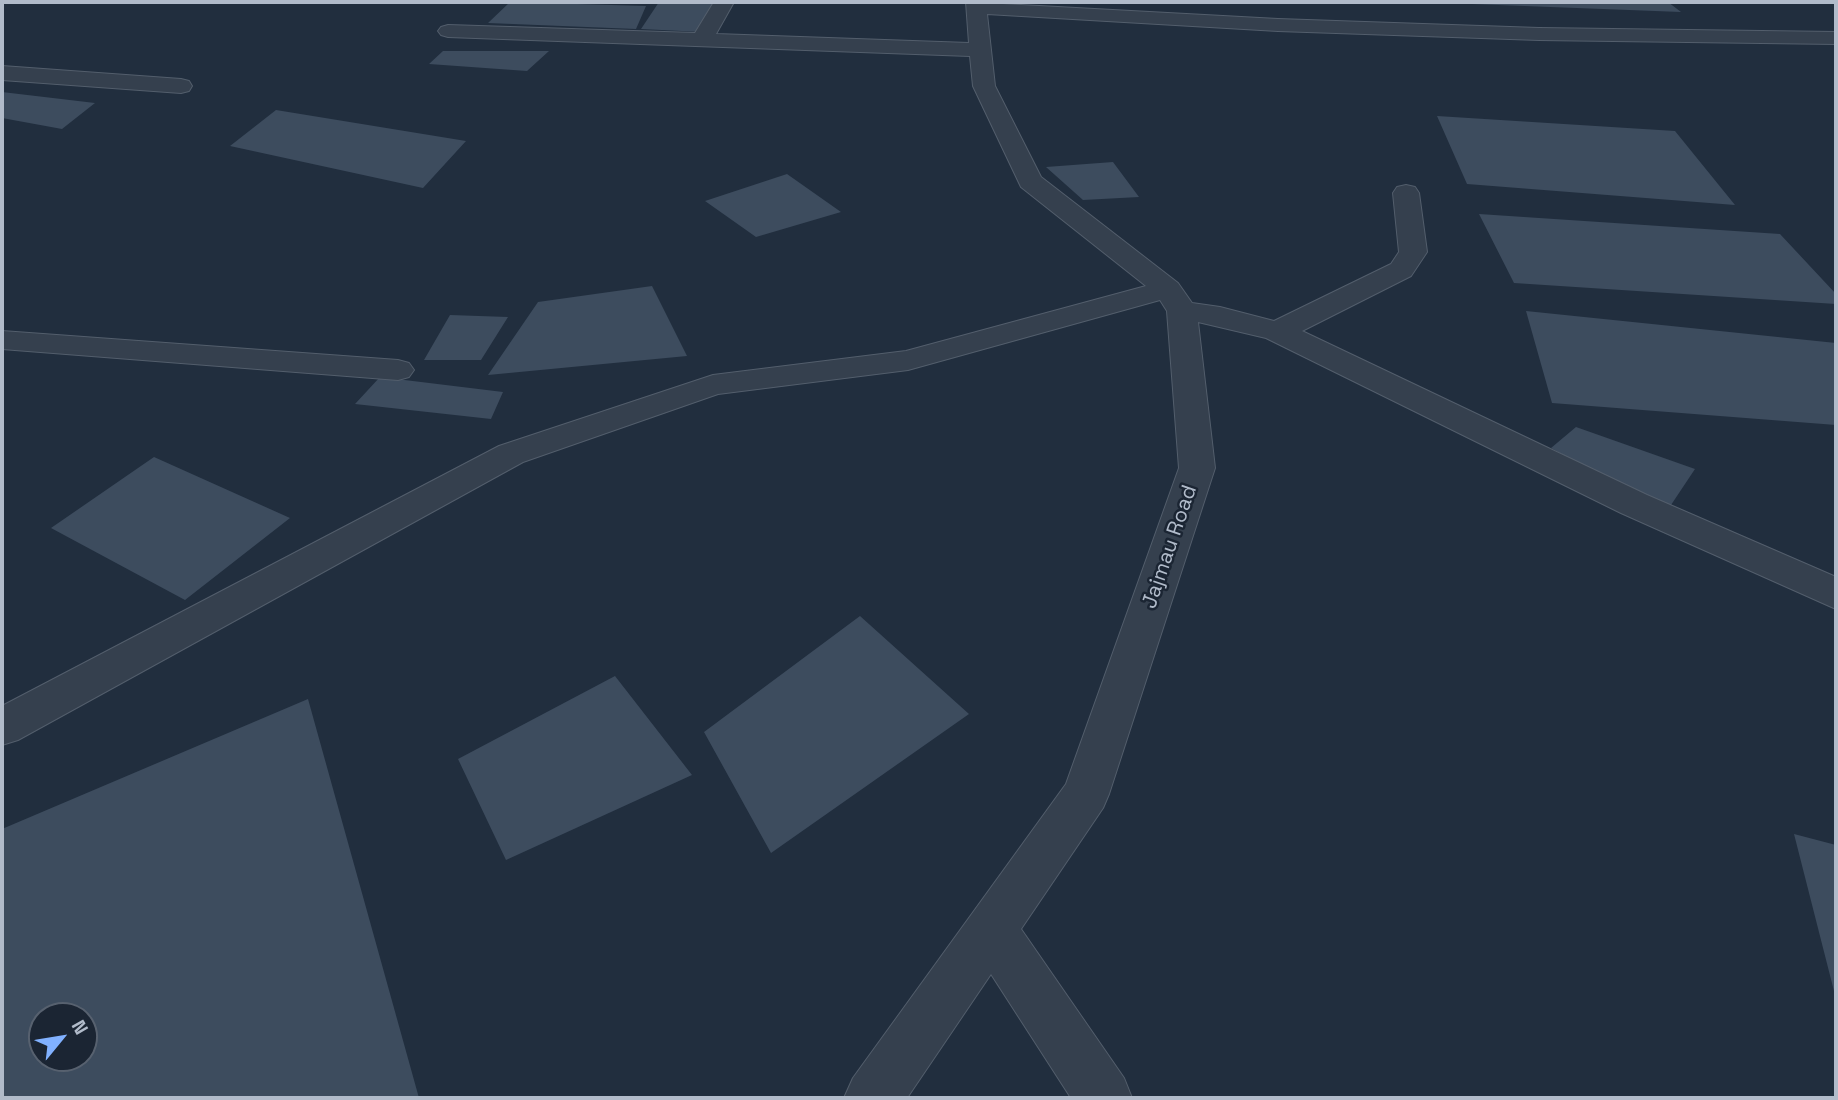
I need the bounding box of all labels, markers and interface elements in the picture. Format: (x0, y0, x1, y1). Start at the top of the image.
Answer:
street label: Jajmau Road (1137, 482, 1203, 612)
north arrow (28, 1002, 98, 1072)
text: N (66, 1015, 94, 1039)

